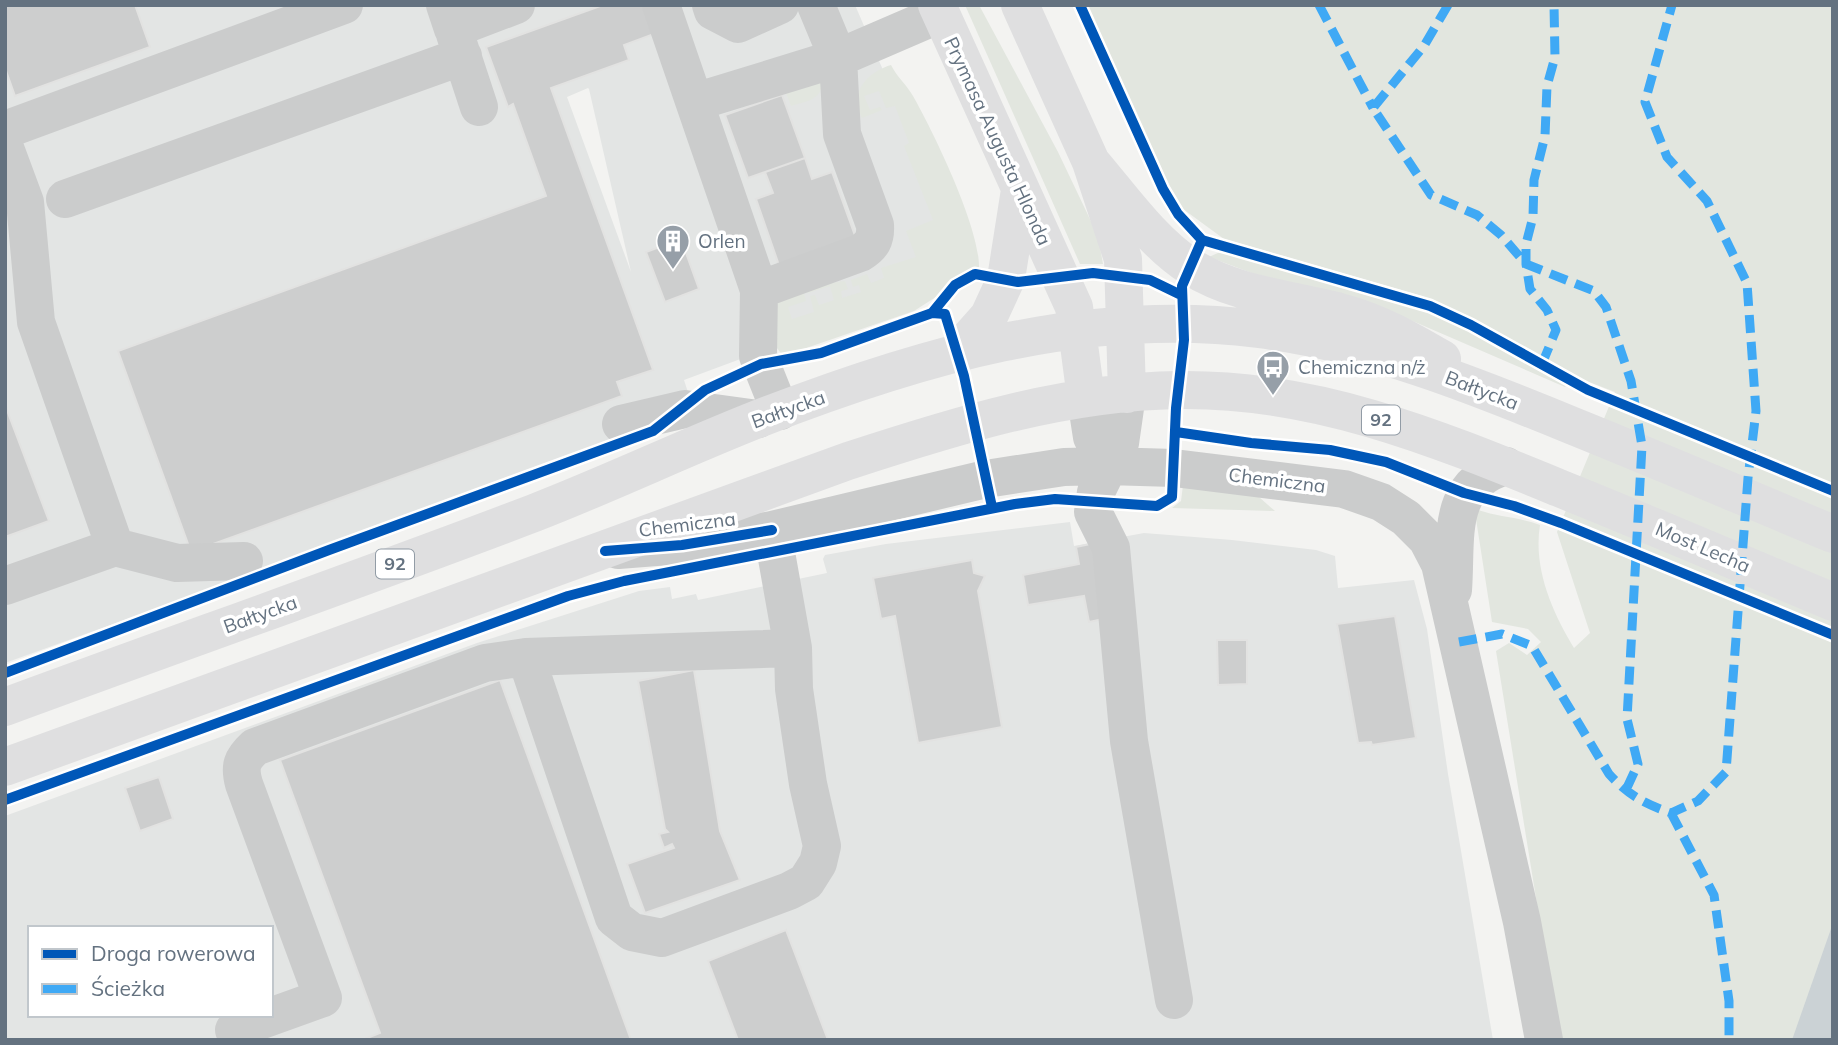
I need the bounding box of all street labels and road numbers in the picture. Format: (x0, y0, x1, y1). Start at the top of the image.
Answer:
street label: Prymasa Augusta Hlonda (939, 33, 1057, 249)
street label: Bałtycka (1442, 365, 1522, 415)
street label: Bałtycka (748, 385, 828, 433)
road number: 92 (1362, 406, 1400, 434)
street label: Chemiczna (1227, 462, 1327, 498)
street label: Chemiczna (637, 506, 737, 542)
street label: Most Lecha (1652, 516, 1754, 578)
road number: 92 (376, 550, 414, 578)
street label: Bałtycka (220, 590, 300, 638)

